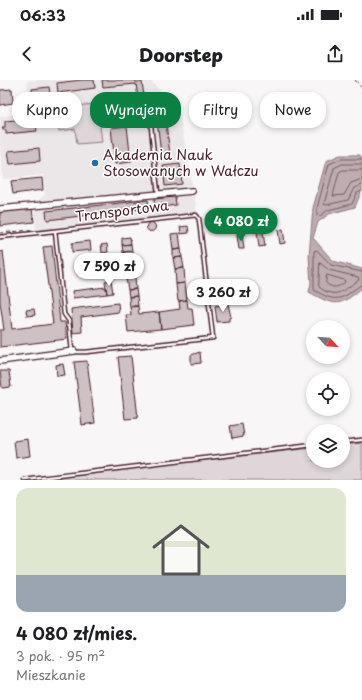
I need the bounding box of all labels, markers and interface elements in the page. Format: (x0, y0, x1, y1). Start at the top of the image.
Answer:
text: 06:33 (20, 3, 66, 26)
text: Doorstep (139, 41, 223, 68)
icon: back (16, 43, 38, 65)
icon: share (324, 43, 346, 65)
chip: Kupno (12, 92, 82, 128)
chip: Wynajem (90, 92, 181, 128)
chip: Filtry (189, 92, 252, 128)
chip: Nowe (260, 92, 326, 128)
place label: Akademia Nauk Stosowanych w Wałczu (103, 144, 259, 181)
marker: Akademia Nauk Stosowanych w Wałczu (90, 158, 100, 168)
street label: Transportowa (74, 194, 170, 227)
pin: 4 080 zł (200, 208, 282, 242)
text: 4 080 zł (214, 211, 268, 230)
pin: 7 590 zł (68, 253, 150, 287)
text: 7 590 zł (83, 256, 135, 275)
pin: 3 260 zł (182, 279, 264, 313)
text: 3 260 zł (196, 282, 250, 301)
north arrow (306, 320, 350, 364)
map controls (306, 320, 350, 468)
button: locate (306, 372, 350, 416)
button: layers (306, 424, 350, 468)
icon: home (145, 514, 217, 586)
text: 4 080 zł/mies. (16, 620, 137, 646)
text: 3 pok. · 95 m² (16, 646, 105, 665)
text: Mieszkanie (16, 665, 86, 684)

